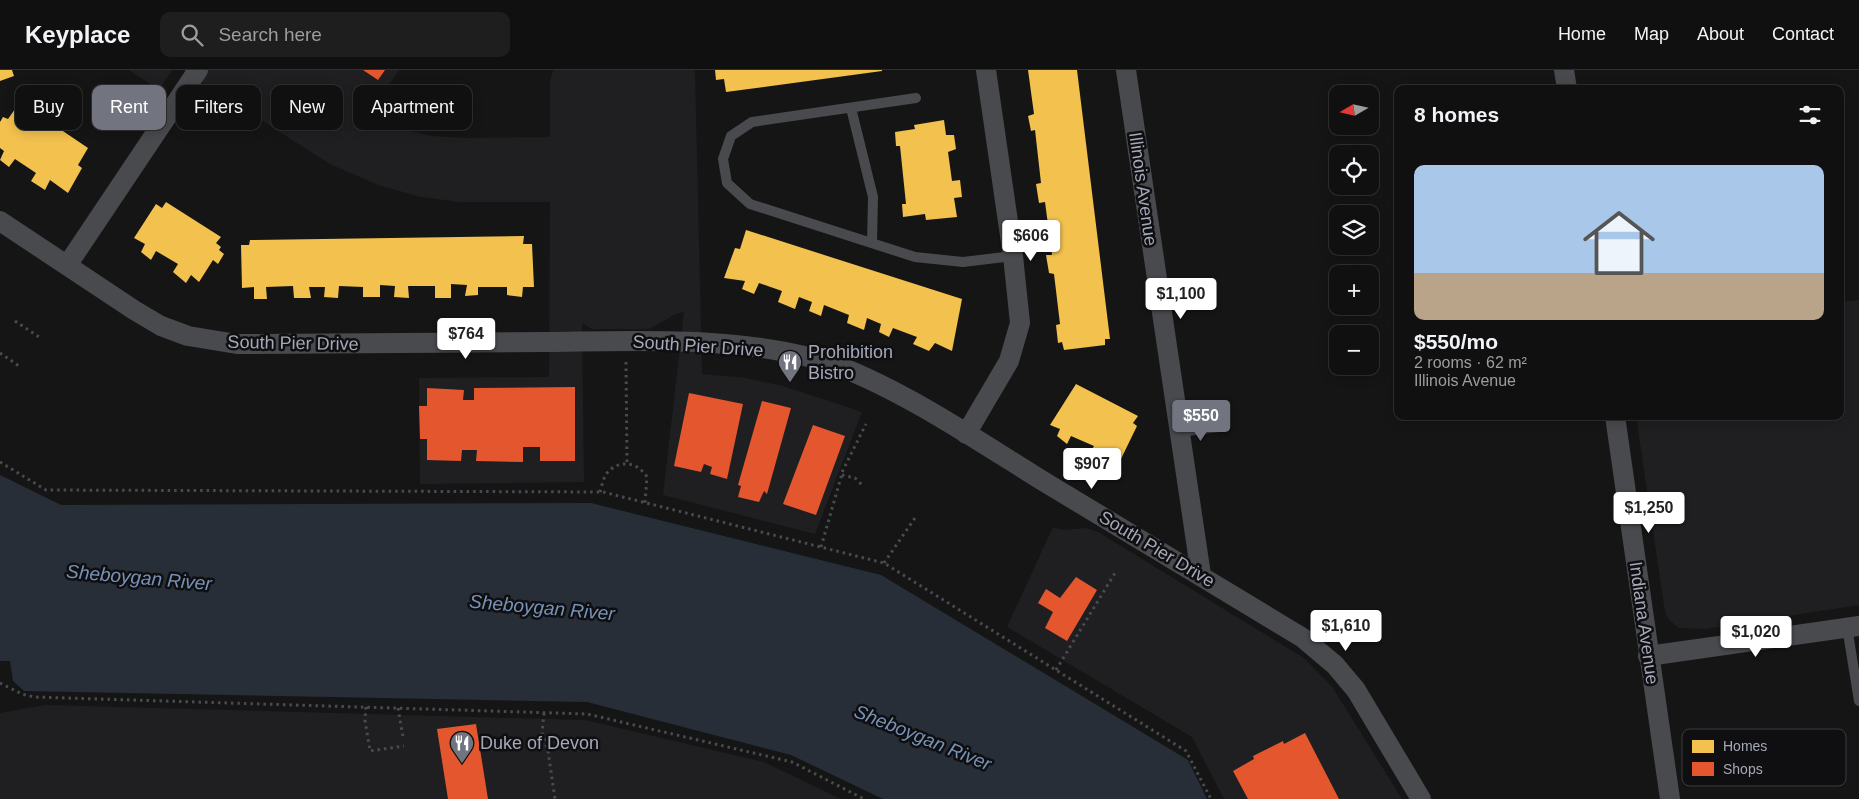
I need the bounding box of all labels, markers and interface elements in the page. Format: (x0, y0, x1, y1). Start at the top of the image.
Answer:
search box (160, 12, 510, 57)
text: Keyplace (25, 21, 130, 48)
icon: search (178, 21, 206, 49)
text: Search here (218, 24, 322, 45)
text: Home (1558, 24, 1606, 44)
text: Map (1634, 24, 1669, 44)
text: About (1697, 24, 1744, 44)
text: Contact (1772, 24, 1834, 44)
chip: Buy (15, 85, 82, 130)
chip: Rent (92, 85, 166, 130)
chip: Filters (176, 85, 261, 130)
chip: New (271, 85, 343, 130)
chip: Apartment (353, 85, 472, 130)
north arrow (1329, 85, 1379, 135)
map controls (1329, 85, 1379, 375)
icon: filters (1796, 101, 1824, 129)
text: 8 homes (1414, 103, 1499, 126)
street label: Illinois Avenue (1125, 131, 1161, 247)
button: locate (1329, 145, 1379, 195)
icon: home (1574, 198, 1664, 288)
button: layers (1329, 205, 1379, 255)
pin: $606 (1001, 220, 1061, 262)
text: $606 (1013, 227, 1049, 244)
button: + (1329, 265, 1379, 315)
pin: $1,100 (1140, 278, 1222, 320)
text: $1,100 (1157, 285, 1205, 302)
pin: $764 (436, 318, 496, 360)
text: $764 (448, 325, 484, 342)
button: − (1329, 325, 1379, 375)
text: $550/mo (1414, 330, 1498, 353)
street label: South Pier Drive (632, 331, 764, 361)
street label: South Pier Drive (227, 332, 359, 354)
place label: Prohibition Bistro (808, 342, 893, 383)
restaurant icon: Prohibition Bistro (777, 349, 803, 383)
text: 2 rooms · 62 m² (1414, 354, 1527, 371)
text: Illinois Avenue (1414, 372, 1516, 389)
pin: $550 (1171, 400, 1231, 442)
text: $550 (1183, 407, 1219, 424)
pin: $907 (1062, 448, 1122, 490)
text: $907 (1074, 455, 1110, 472)
pin: $1,250 (1608, 492, 1690, 534)
text: $1,250 (1625, 499, 1673, 516)
street label: South Pier Drive (1096, 507, 1218, 591)
street label: Indiana Avenue (1625, 560, 1663, 686)
water label: Sheboygan River (65, 561, 213, 594)
water label: Sheboygan River (468, 591, 616, 624)
pin: $1,610 (1305, 610, 1387, 652)
pin: $1,020 (1715, 616, 1797, 658)
text: $1,610 (1322, 617, 1370, 634)
text: $1,020 (1732, 623, 1780, 640)
water label: Sheboygan River (851, 700, 995, 775)
legend (1682, 729, 1846, 786)
restaurant icon: Duke of Devon (449, 730, 475, 764)
place label: Duke of Devon (480, 733, 599, 753)
text: Homes (1723, 738, 1767, 754)
text: Shops (1723, 761, 1763, 777)

